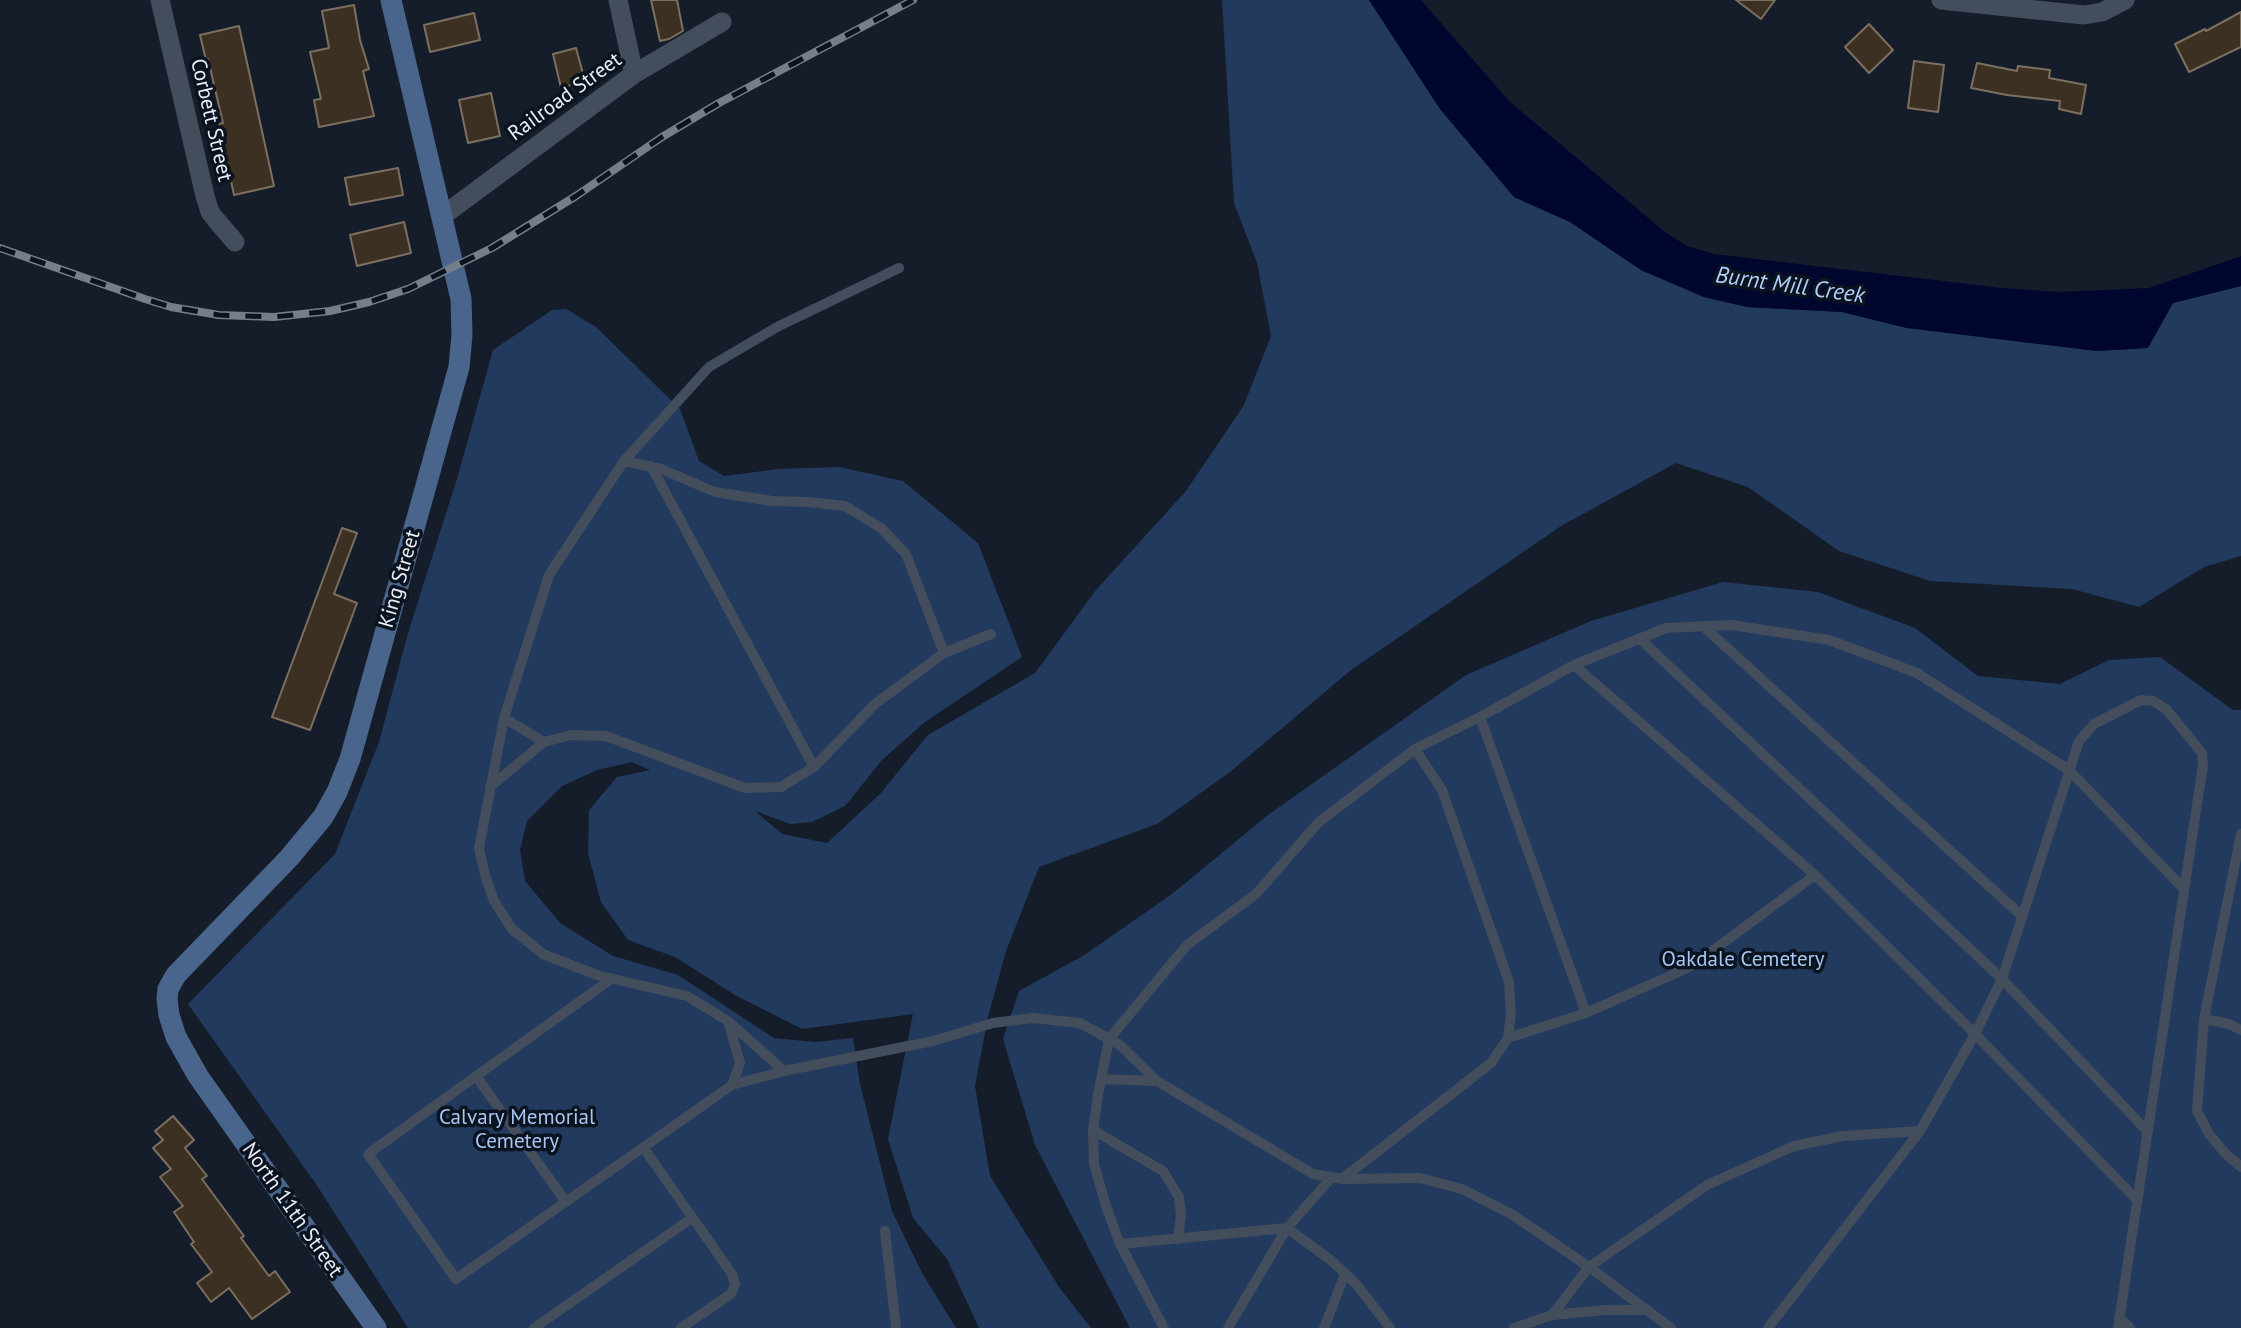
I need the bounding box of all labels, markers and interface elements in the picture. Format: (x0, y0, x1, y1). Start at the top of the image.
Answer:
street label: Railroad Street (503, 47, 627, 147)
street label: Corbett Street (185, 56, 237, 184)
water label: Burnt Mill Creek (1714, 262, 1866, 310)
street label: King Street (374, 527, 426, 631)
park label: Oakdale Cemetery (1661, 947, 1825, 973)
park label: Calvary Memorial Cemetery (439, 1105, 595, 1155)
street label: North 11th Street (236, 1138, 348, 1282)

